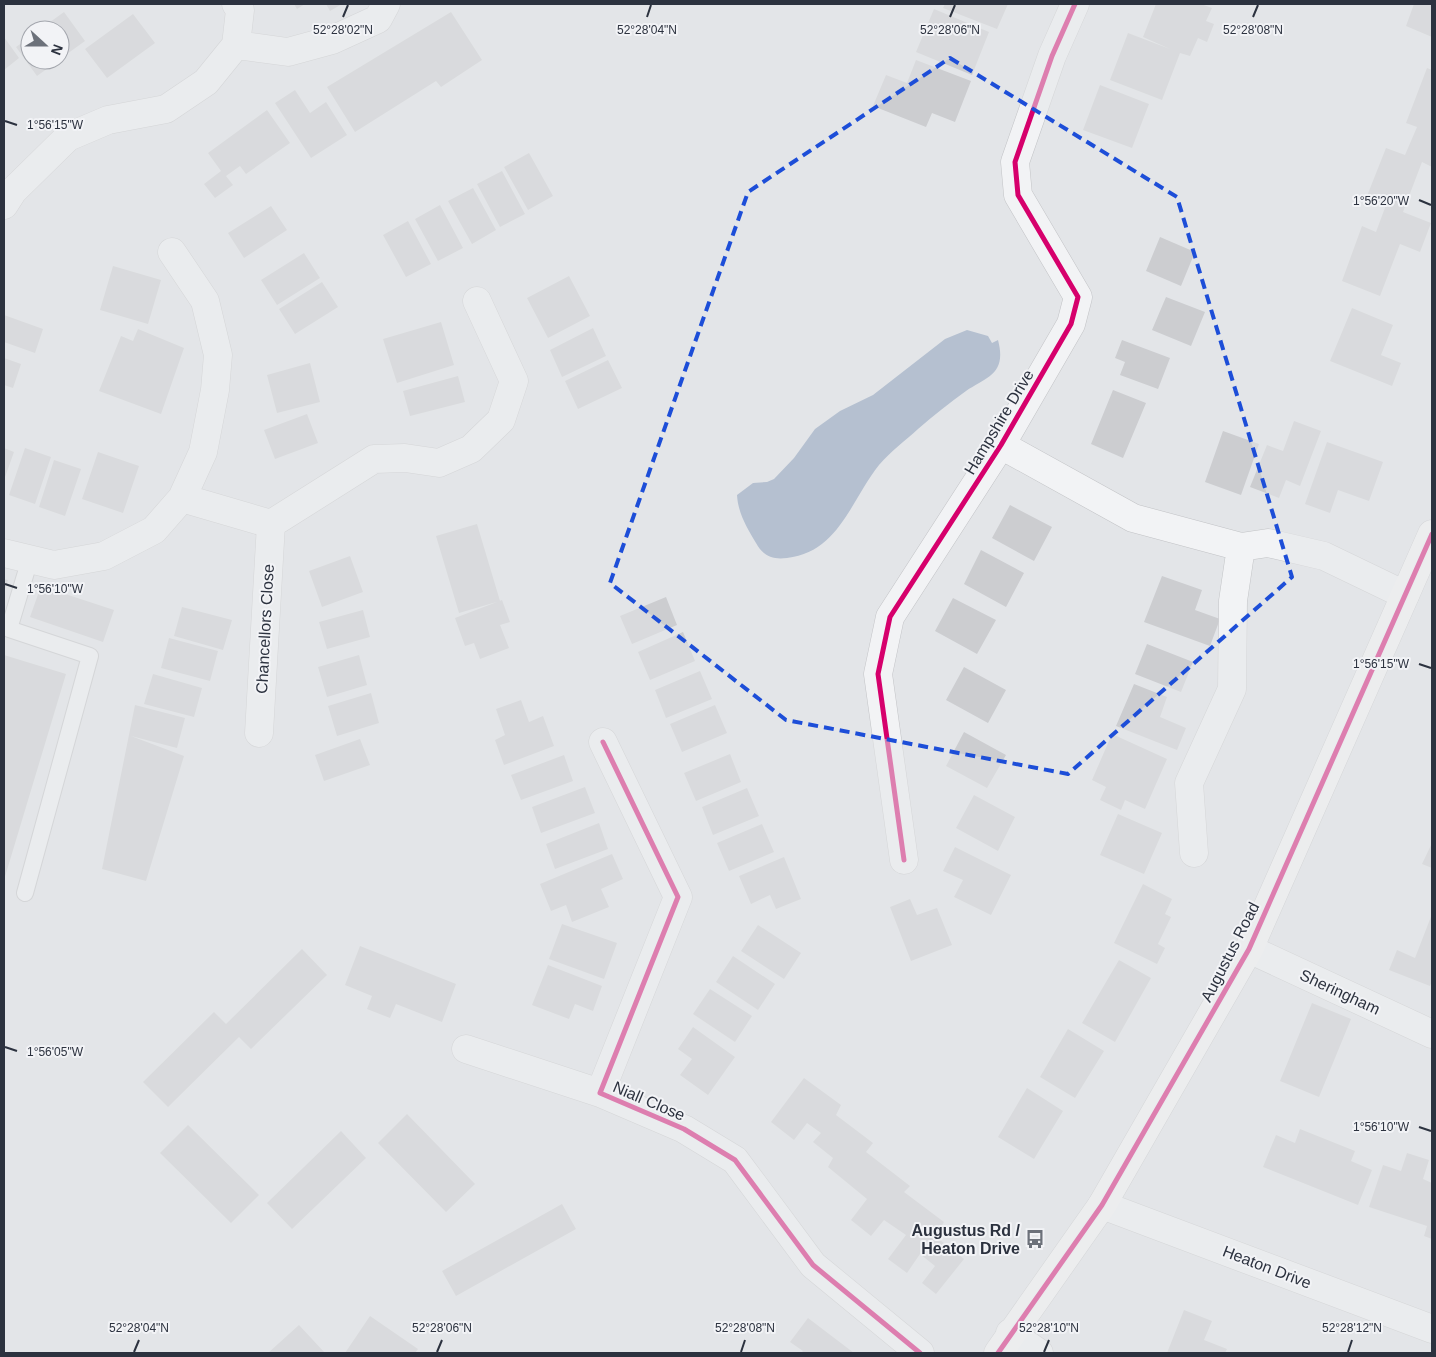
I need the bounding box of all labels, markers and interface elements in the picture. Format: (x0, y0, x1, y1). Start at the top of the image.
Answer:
north arrow (20, 20, 70, 70)
text: 52°28'02"N (313, 23, 373, 37)
text: 52°28'04"N (617, 23, 677, 37)
text: 52°28'06"N (920, 23, 980, 37)
text: 52°28'08"N (1223, 23, 1283, 37)
text: N (48, 42, 66, 57)
text: 1°56'15"W (27, 118, 84, 132)
text: 1°56'20"W (1353, 194, 1410, 208)
street label: Hampshire Drive (961, 366, 1037, 477)
street label: Chancellors Close (253, 564, 277, 694)
text: 1°56'10"W (27, 582, 84, 596)
text: 1°56'15"W (1353, 657, 1410, 671)
street label: Augustus Road (1198, 899, 1262, 1005)
street label: Sheringham (1297, 966, 1383, 1018)
text: 1°56'05"W (27, 1045, 84, 1059)
street label: Niall Close (610, 1078, 688, 1124)
text: 1°56'10"W (1353, 1120, 1410, 1134)
place label: Augustus Rd / Heaton Drive (912, 1222, 1021, 1257)
bus stop icon: Augustus Rd / Heaton Drive (1024, 1228, 1046, 1250)
street label: Heaton Drive (1220, 1242, 1314, 1292)
text: 52°28'04"N (109, 1321, 169, 1335)
text: 52°28'06"N (412, 1321, 472, 1335)
text: 52°28'08"N (715, 1321, 775, 1335)
text: 52°28'10"N (1019, 1321, 1079, 1335)
text: 52°28'12"N (1322, 1321, 1382, 1335)

